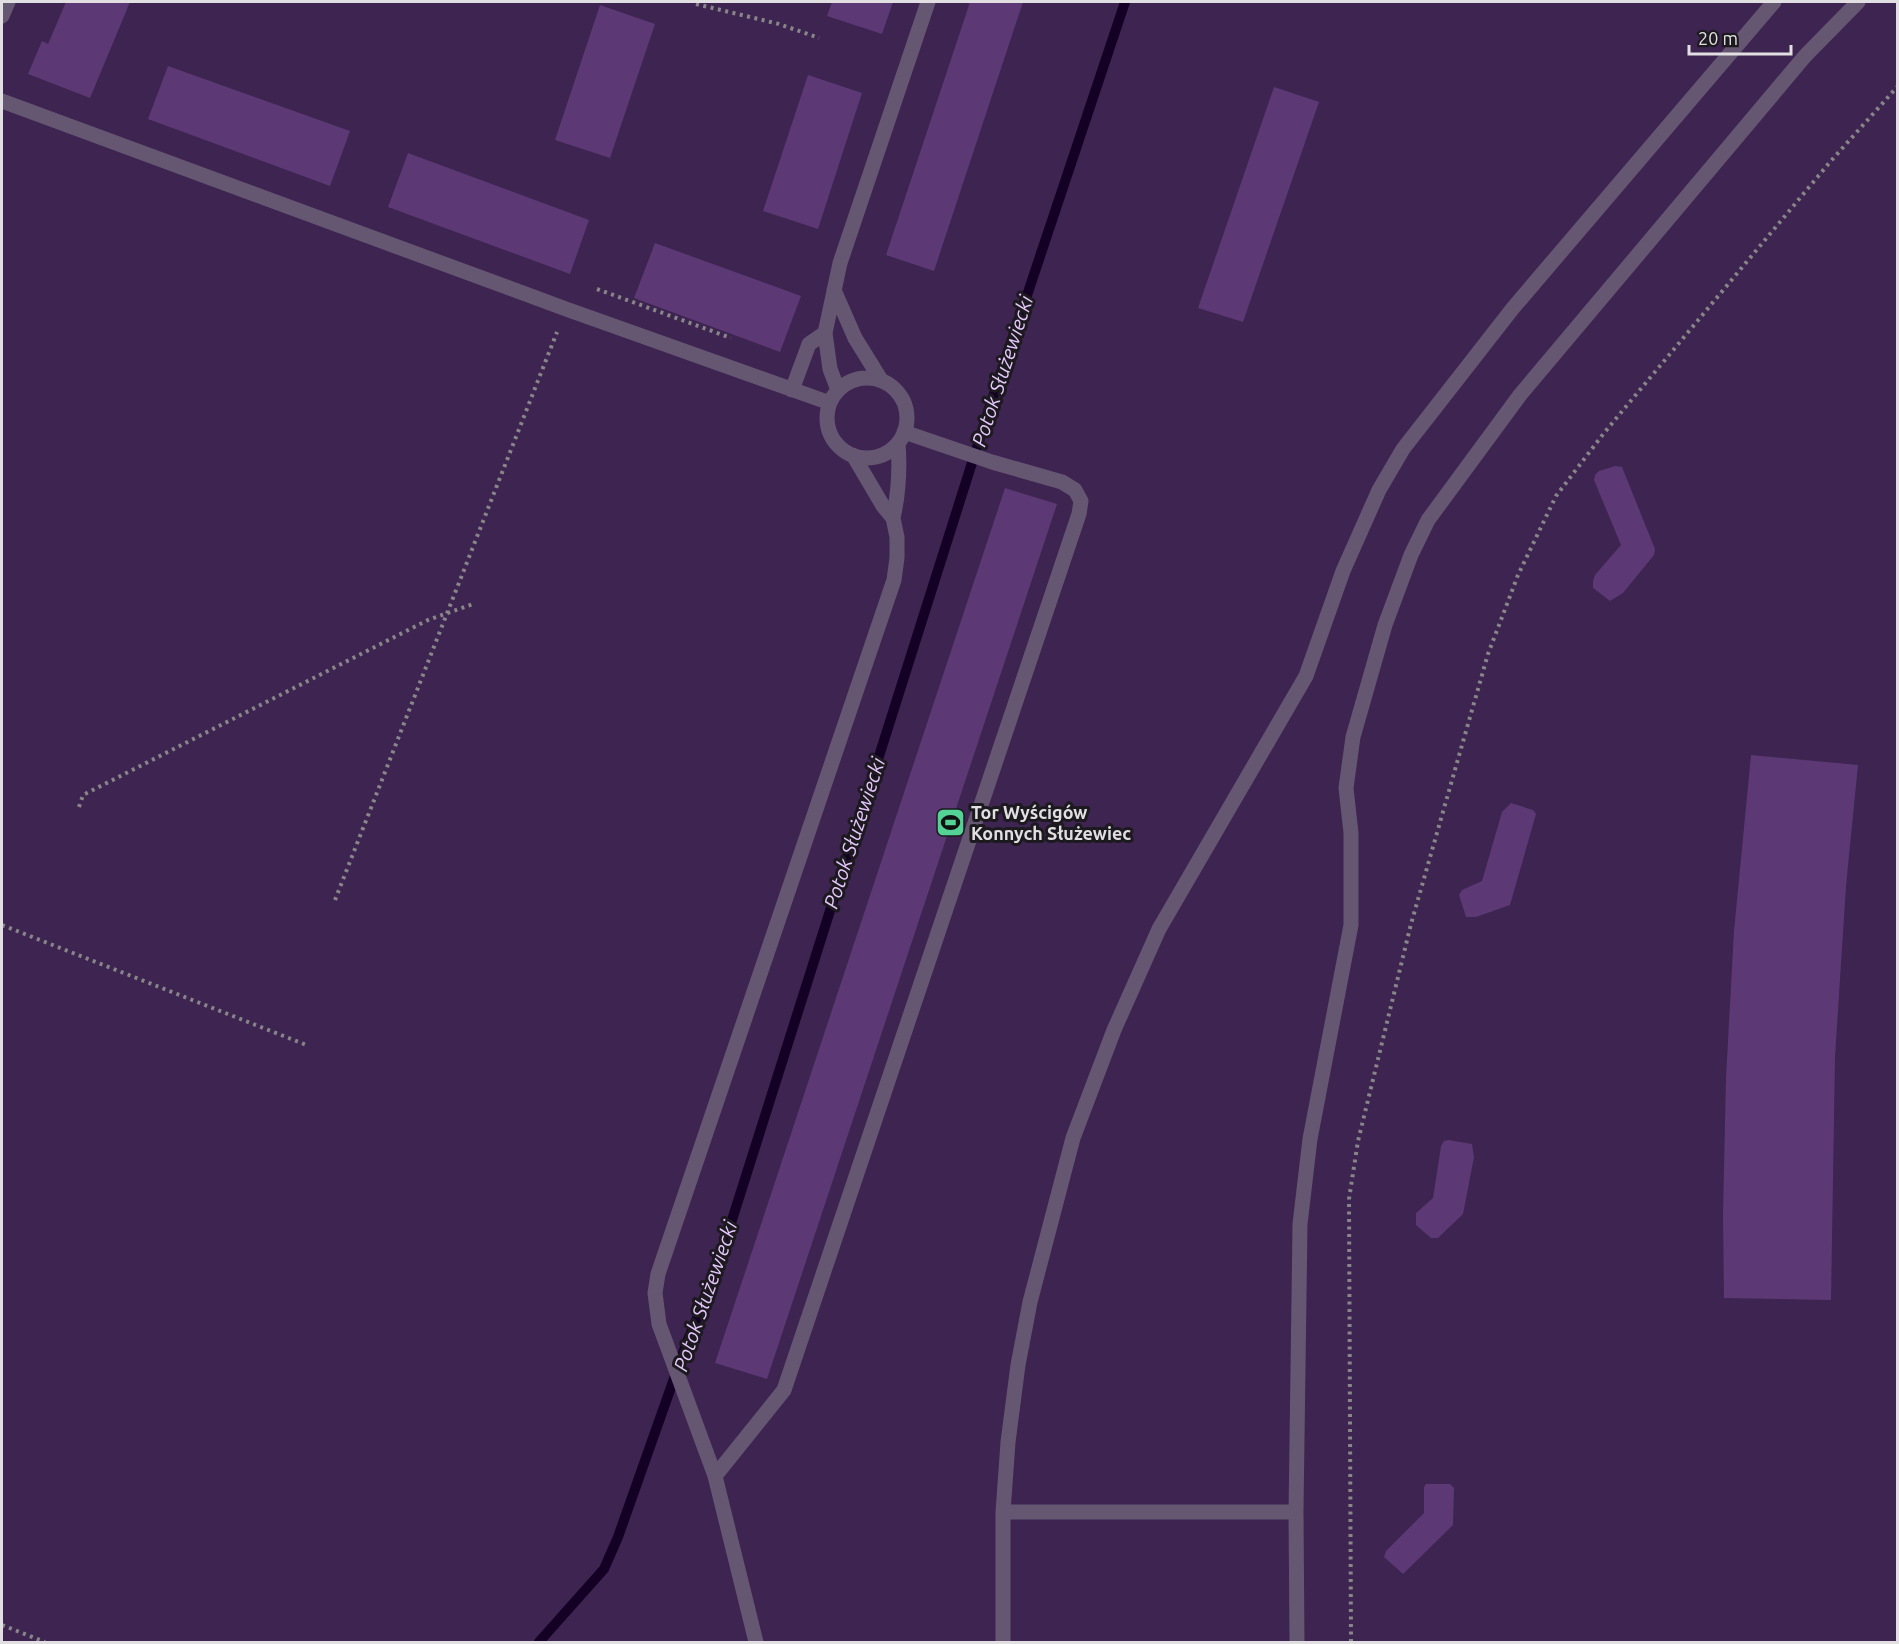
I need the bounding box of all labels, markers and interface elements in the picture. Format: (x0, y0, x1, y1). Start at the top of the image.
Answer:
scale bar (1689, 18, 1791, 56)
text: 20 m (1698, 28, 1738, 48)
water label: Potok Służewiecki (967, 292, 1038, 449)
water label: Potok Służewiecki (819, 754, 890, 911)
place label: Tor Wyścigów Konnych Służewiec (971, 802, 1131, 843)
sports icon: Tor Wyścigów Konnych Służewiec (934, 806, 966, 838)
water label: Potok Służewiecki (669, 1217, 742, 1374)

